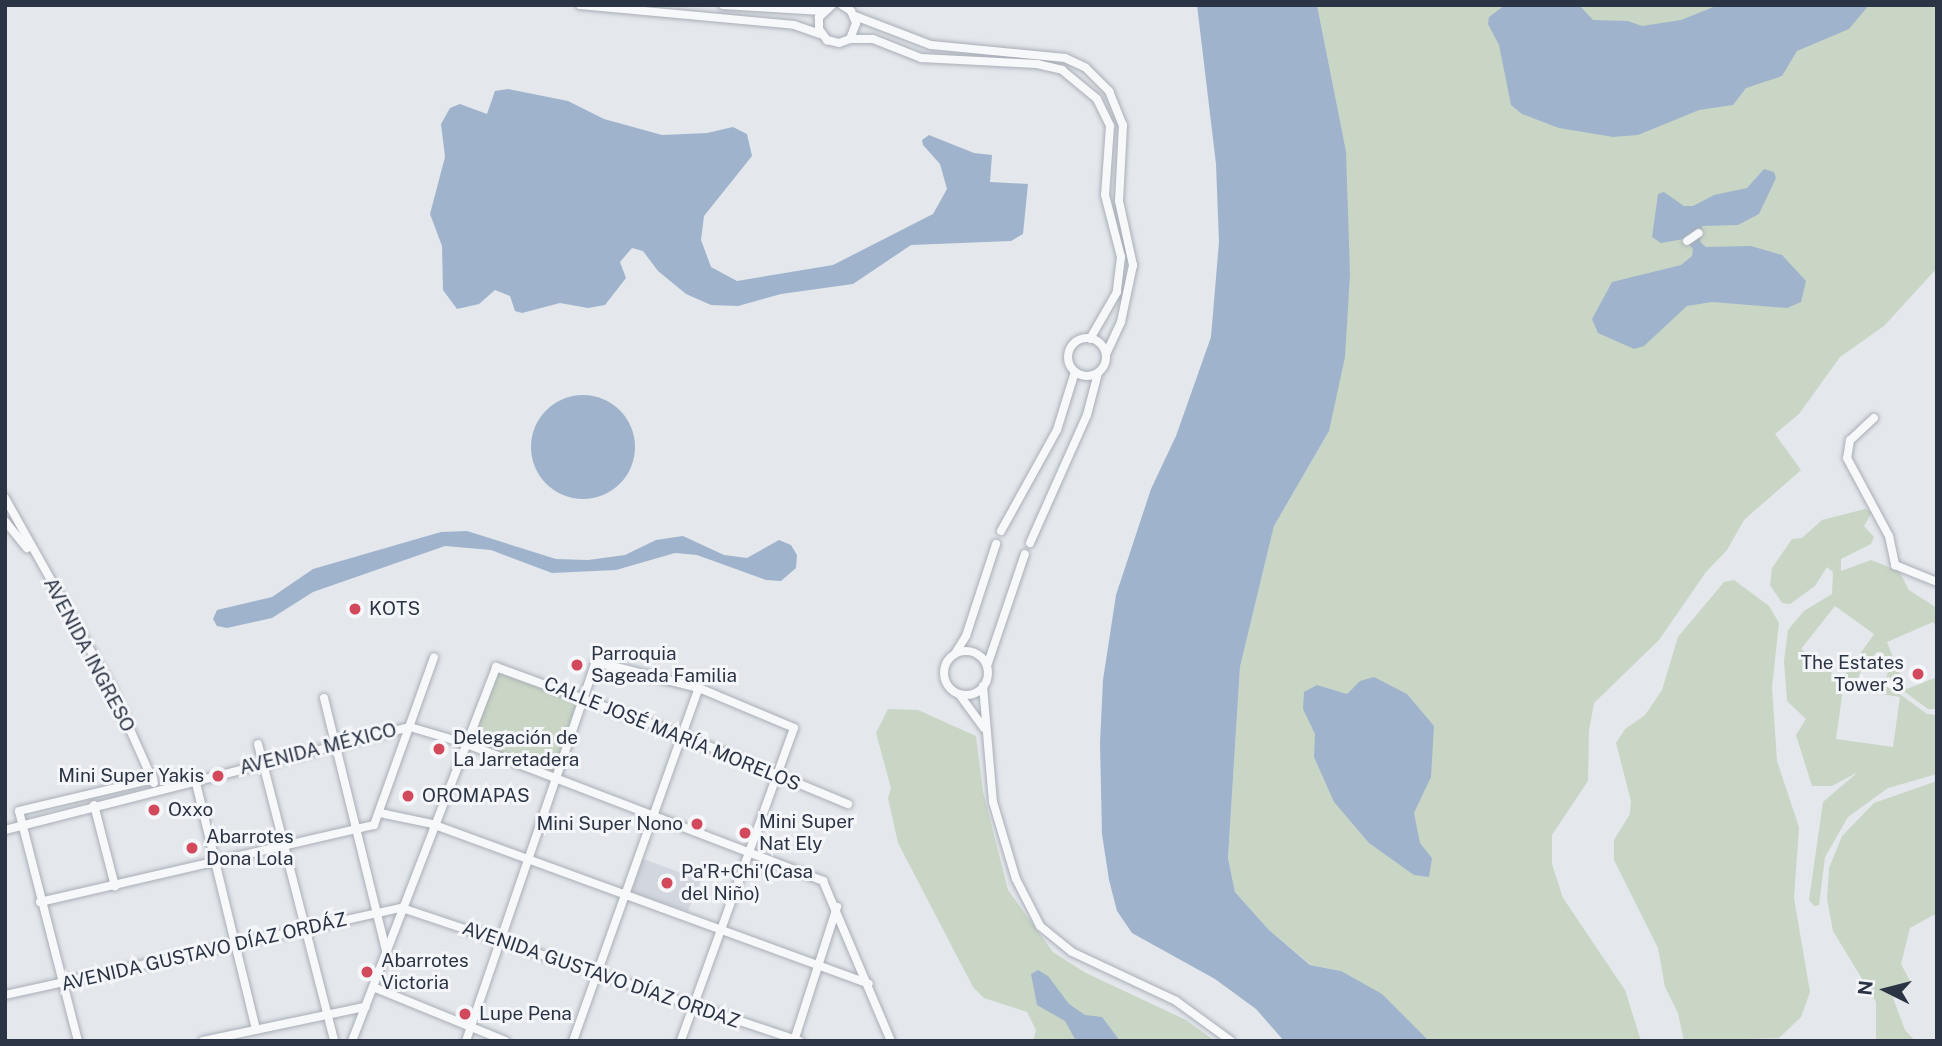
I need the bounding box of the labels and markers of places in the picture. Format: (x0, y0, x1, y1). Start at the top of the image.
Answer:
place label: KOTS (369, 598, 420, 620)
marker: KOTS (347, 601, 363, 617)
place label: Parroquia Sageada Familia (591, 643, 737, 687)
place label: The Estates Tower 3 (1801, 652, 1904, 696)
marker: Parroquia Sageada Familia (569, 657, 585, 673)
marker: The Estates Tower 3 (1910, 666, 1926, 682)
place label: Delegación de La Jarretadera (453, 727, 579, 771)
marker: Delegación de La Jarretadera (431, 741, 447, 757)
place label: Mini Super Yakis (58, 765, 204, 787)
marker: Mini Super Yakis (210, 768, 226, 784)
place label: OROMAPAS (422, 785, 530, 807)
marker: OROMAPAS (400, 788, 416, 804)
place label: Oxxo (168, 799, 213, 821)
marker: Oxxo (146, 802, 162, 818)
place label: Mini Super Nat Ely (759, 811, 854, 855)
place label: Mini Super Nono (536, 813, 683, 835)
marker: Mini Super Nono (689, 816, 705, 832)
marker: Mini Super Nat Ely (737, 825, 753, 841)
place label: Abarrotes Dona Lola (206, 826, 294, 870)
marker: Abarrotes Dona Lola (184, 840, 200, 856)
place label: Pa'R+Chi'(Casa del Niño) (681, 861, 813, 905)
marker: Pa'R+Chi'(Casa del Niño) (659, 875, 675, 891)
place label: Abarrotes Victoria (381, 950, 469, 994)
marker: Abarrotes Victoria (359, 964, 375, 980)
place label: Lupe Pena (479, 1003, 572, 1025)
marker: Lupe Pena (457, 1006, 473, 1022)

